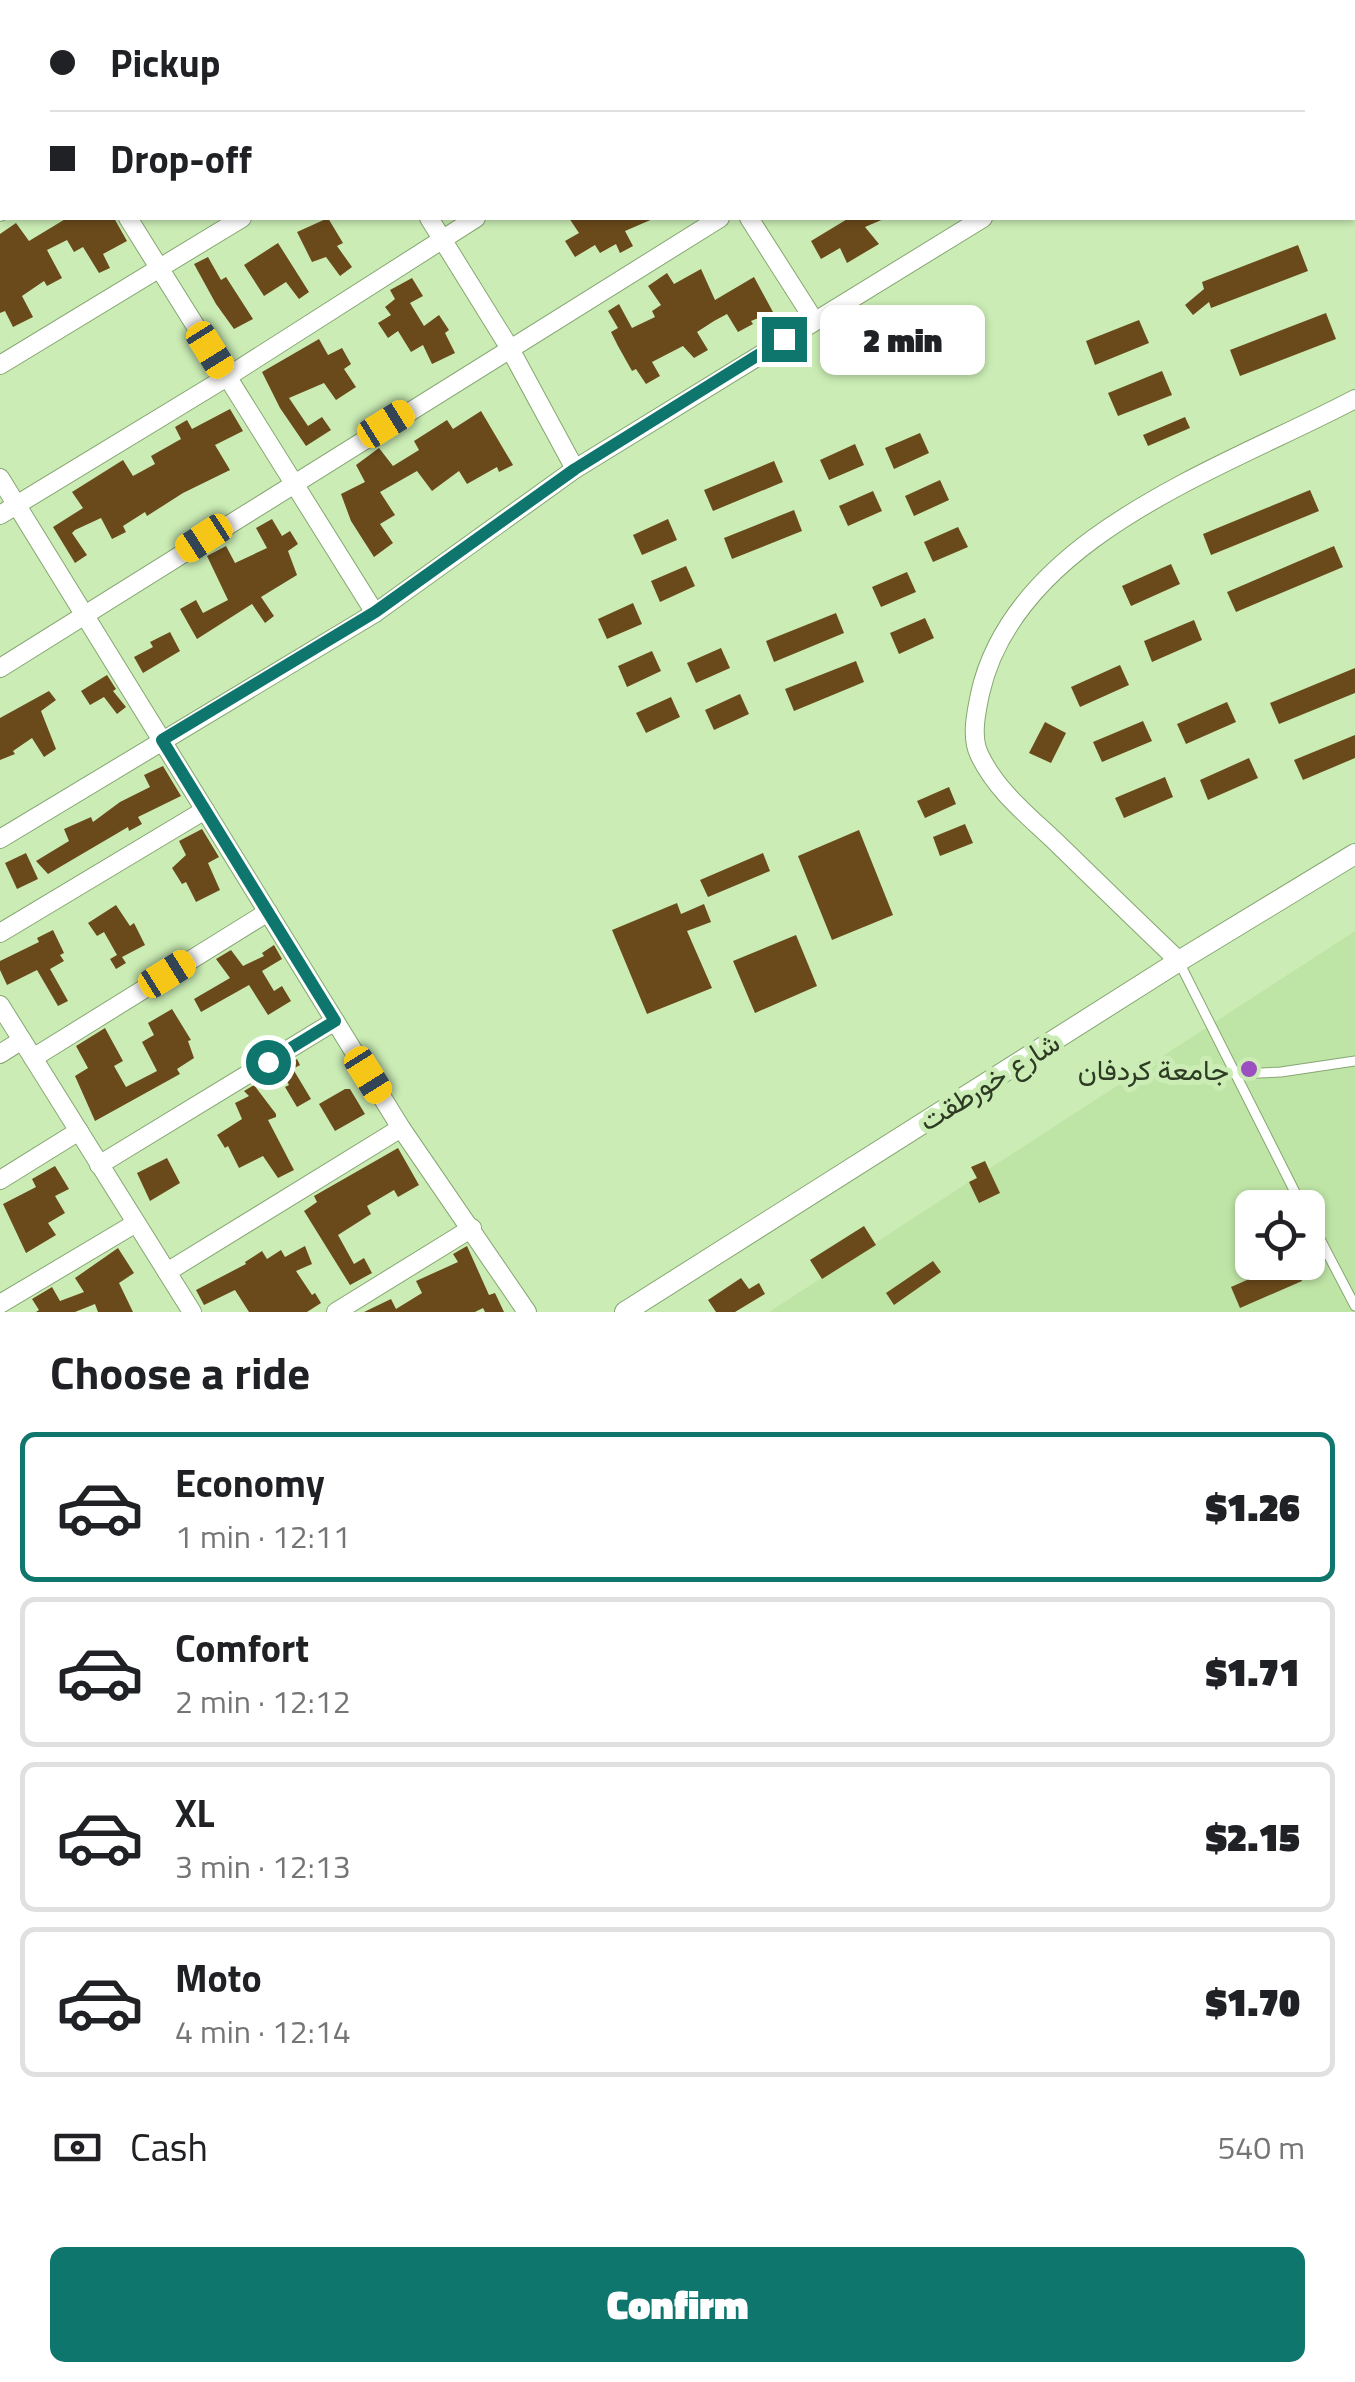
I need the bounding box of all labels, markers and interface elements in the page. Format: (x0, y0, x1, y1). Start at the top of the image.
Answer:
text: Pickup (110, 34, 220, 92)
text: Drop-off (110, 130, 252, 188)
callout: 2 min (819, 304, 984, 374)
text: 2 min (863, 316, 942, 364)
car (181, 317, 239, 383)
route end (762, 317, 807, 362)
car (353, 395, 419, 453)
car (171, 509, 237, 567)
car (134, 945, 200, 1003)
street label: شارع خورطقت (910, 1021, 1068, 1141)
route start (246, 1040, 291, 1085)
car (339, 1042, 397, 1108)
place label: جامعة كردفان (1078, 1048, 1229, 1091)
marker: جامعة كردفان (1238, 1058, 1260, 1080)
map controls (1235, 1190, 1325, 1280)
button: locate (1235, 1190, 1325, 1280)
text: Choose a ride (50, 1338, 310, 1406)
text: Economy (175, 1454, 325, 1512)
icon: car (55, 1462, 145, 1552)
text: $1.26 (1206, 1478, 1300, 1536)
text: 1 min · 12:11 (175, 1512, 351, 1560)
text: Comfort (175, 1619, 309, 1677)
icon: car (55, 1627, 145, 1717)
text: $1.71 (1206, 1643, 1300, 1701)
text: 2 min · 12:12 (175, 1677, 351, 1725)
text: XL (175, 1784, 215, 1842)
icon: car (55, 1792, 145, 1882)
text: $2.15 (1206, 1808, 1300, 1866)
text: 3 min · 12:13 (175, 1842, 351, 1890)
text: Moto (175, 1949, 262, 2007)
icon: car (55, 1957, 145, 2047)
text: $1.70 (1206, 1973, 1300, 2031)
text: 4 min · 12:14 (175, 2007, 351, 2055)
text: Cash (130, 2118, 208, 2176)
icon: cash (50, 2120, 105, 2175)
text: 540 m (1217, 2123, 1305, 2171)
button: Confirm (50, 2247, 1305, 2362)

